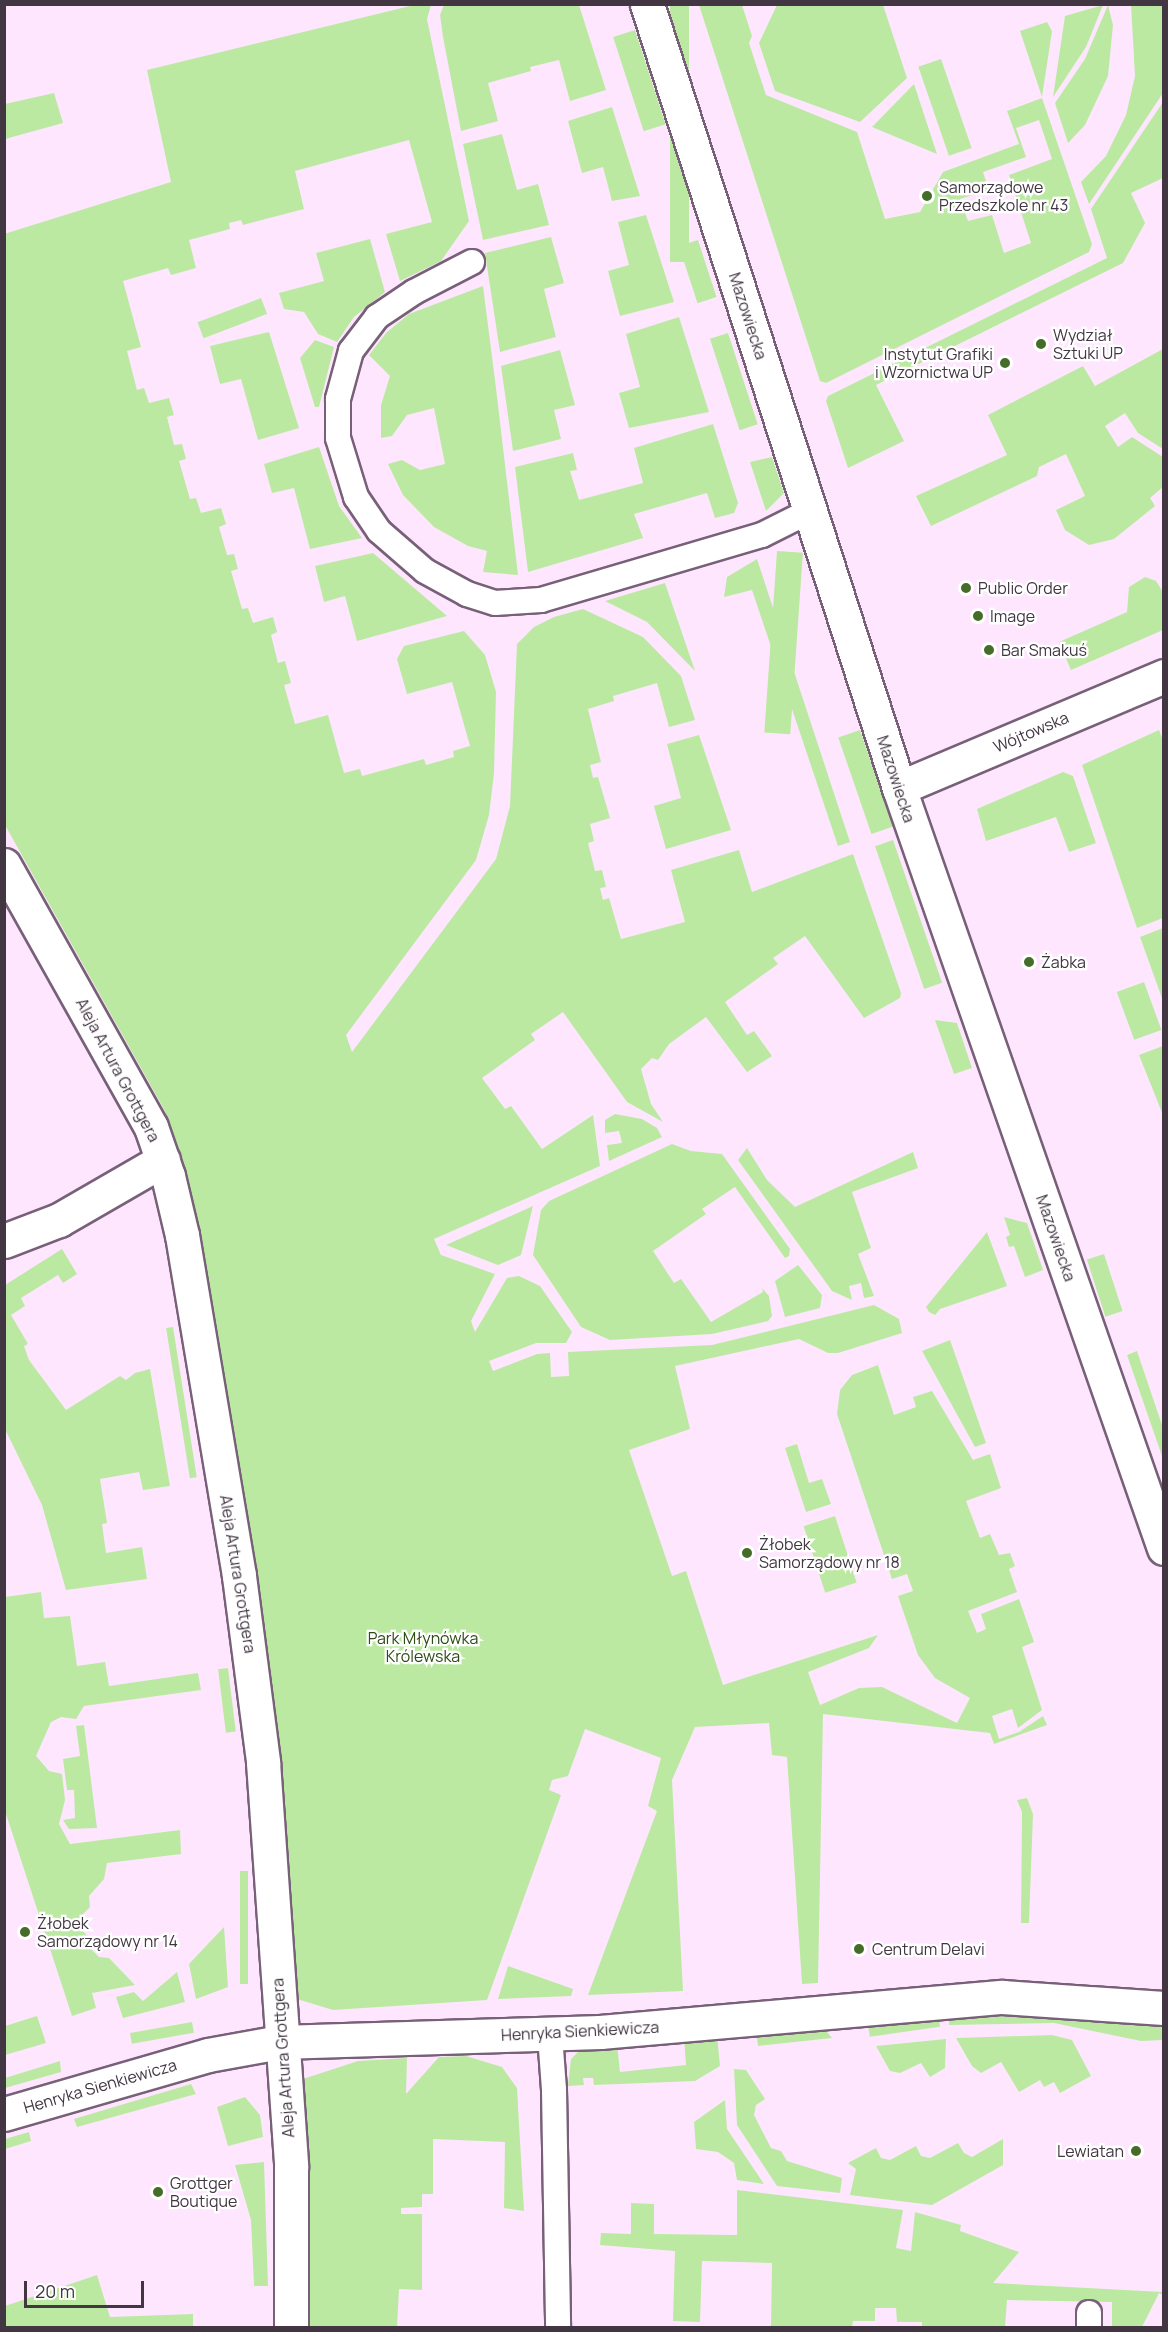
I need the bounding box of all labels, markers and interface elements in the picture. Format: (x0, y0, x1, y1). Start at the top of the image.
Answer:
place label: Samorządowe Przedszkole nr 43 (939, 177, 1068, 215)
marker: Samorządowe Przedszkole nr 43 (920, 189, 934, 203)
street label: Mazowiecka (725, 270, 771, 362)
place label: Wydział Sztuki UP (1053, 325, 1123, 363)
marker: Wydział Sztuki UP (1034, 337, 1048, 351)
place label: Instytut Grafiki i Wzornictwa UP (875, 344, 993, 382)
marker: Instytut Grafiki i Wzornictwa UP (998, 356, 1012, 370)
place label: Public Order (978, 578, 1068, 598)
marker: Public Order (959, 581, 973, 595)
place label: Image (990, 606, 1035, 626)
marker: Image (971, 609, 985, 623)
place label: Bar Smakuś (1001, 640, 1087, 660)
marker: Bar Smakuś (982, 643, 996, 657)
street label: Wójtowska (990, 708, 1072, 756)
street label: Mazowiecka (873, 733, 919, 825)
place label: Żabka (1041, 952, 1086, 972)
marker: Żabka (1022, 955, 1036, 969)
street label: Aleja Artura Grottgera (72, 995, 164, 1145)
street label: Mazowiecka (1032, 1192, 1080, 1284)
street label: Aleja Artura Grottgera (216, 1493, 260, 1655)
place label: Żłobek Samorządowy nr 18 (759, 1534, 900, 1572)
marker: Żłobek Samorządowy nr 18 (740, 1546, 754, 1560)
park label: Park Młynówka Królewska (368, 1628, 478, 1666)
place label: Żłobek Samorządowy nr 14 (37, 1913, 178, 1951)
marker: Żłobek Samorządowy nr 14 (18, 1925, 32, 1939)
place label: Centrum Delavi (872, 1939, 985, 1959)
marker: Centrum Delavi (850, 1940, 868, 1958)
street label: Aleja Artura Grottgera (268, 1978, 298, 2138)
street label: Henryka Sienkiewicza (500, 2017, 660, 2045)
street label: Henryka Sienkiewicza (21, 2055, 179, 2117)
place label: Lewiatan (1057, 2141, 1124, 2161)
marker: Lewiatan (1129, 2144, 1143, 2158)
place label: Grottger Boutique (170, 2173, 237, 2211)
marker: Grottger Boutique (151, 2185, 165, 2199)
scale bar (27, 2269, 147, 2307)
text: 20 m (35, 2279, 75, 2303)

